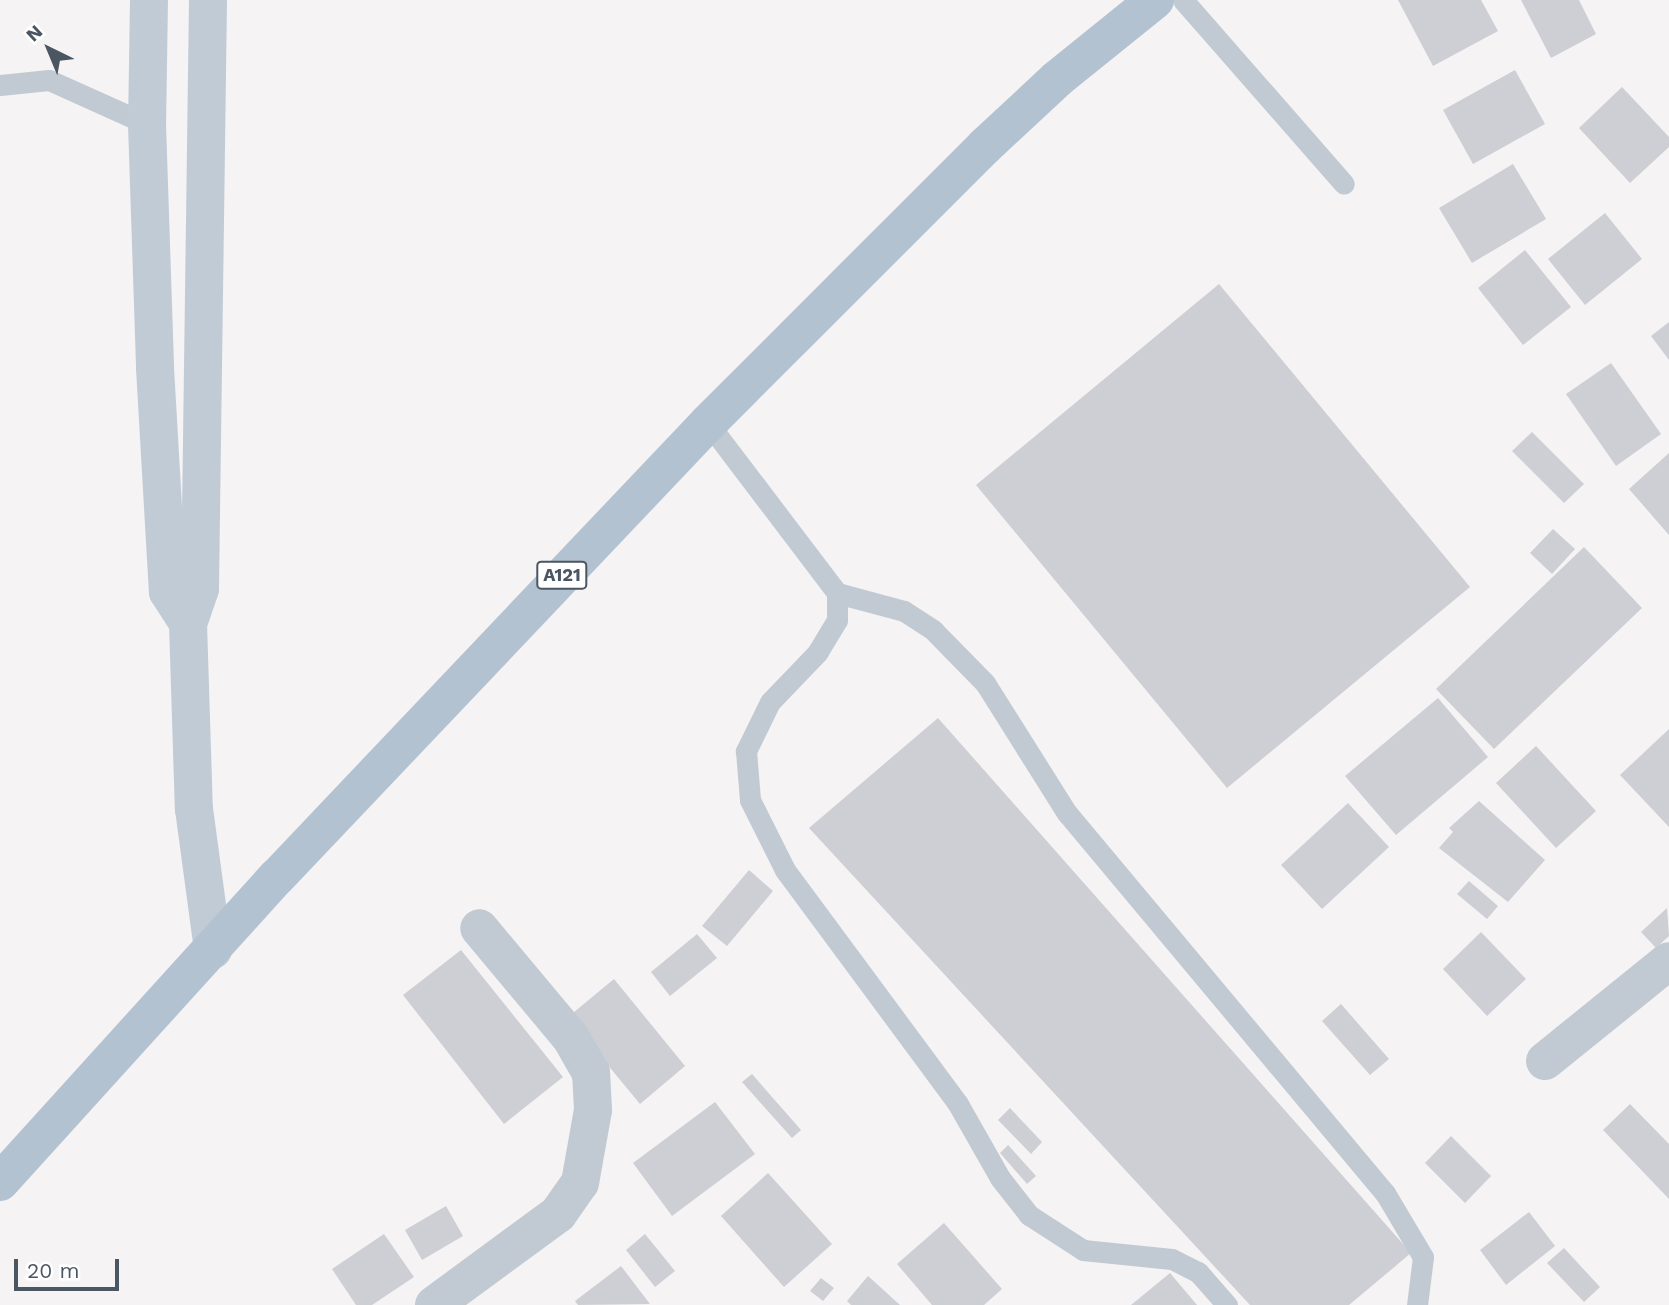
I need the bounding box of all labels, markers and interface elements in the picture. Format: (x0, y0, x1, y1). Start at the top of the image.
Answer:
north arrow (14, 14, 84, 84)
text: N (21, 20, 47, 46)
road number: A121 (536, 560, 588, 590)
scale bar (18, 1246, 122, 1290)
text: 20 m (27, 1258, 79, 1283)

